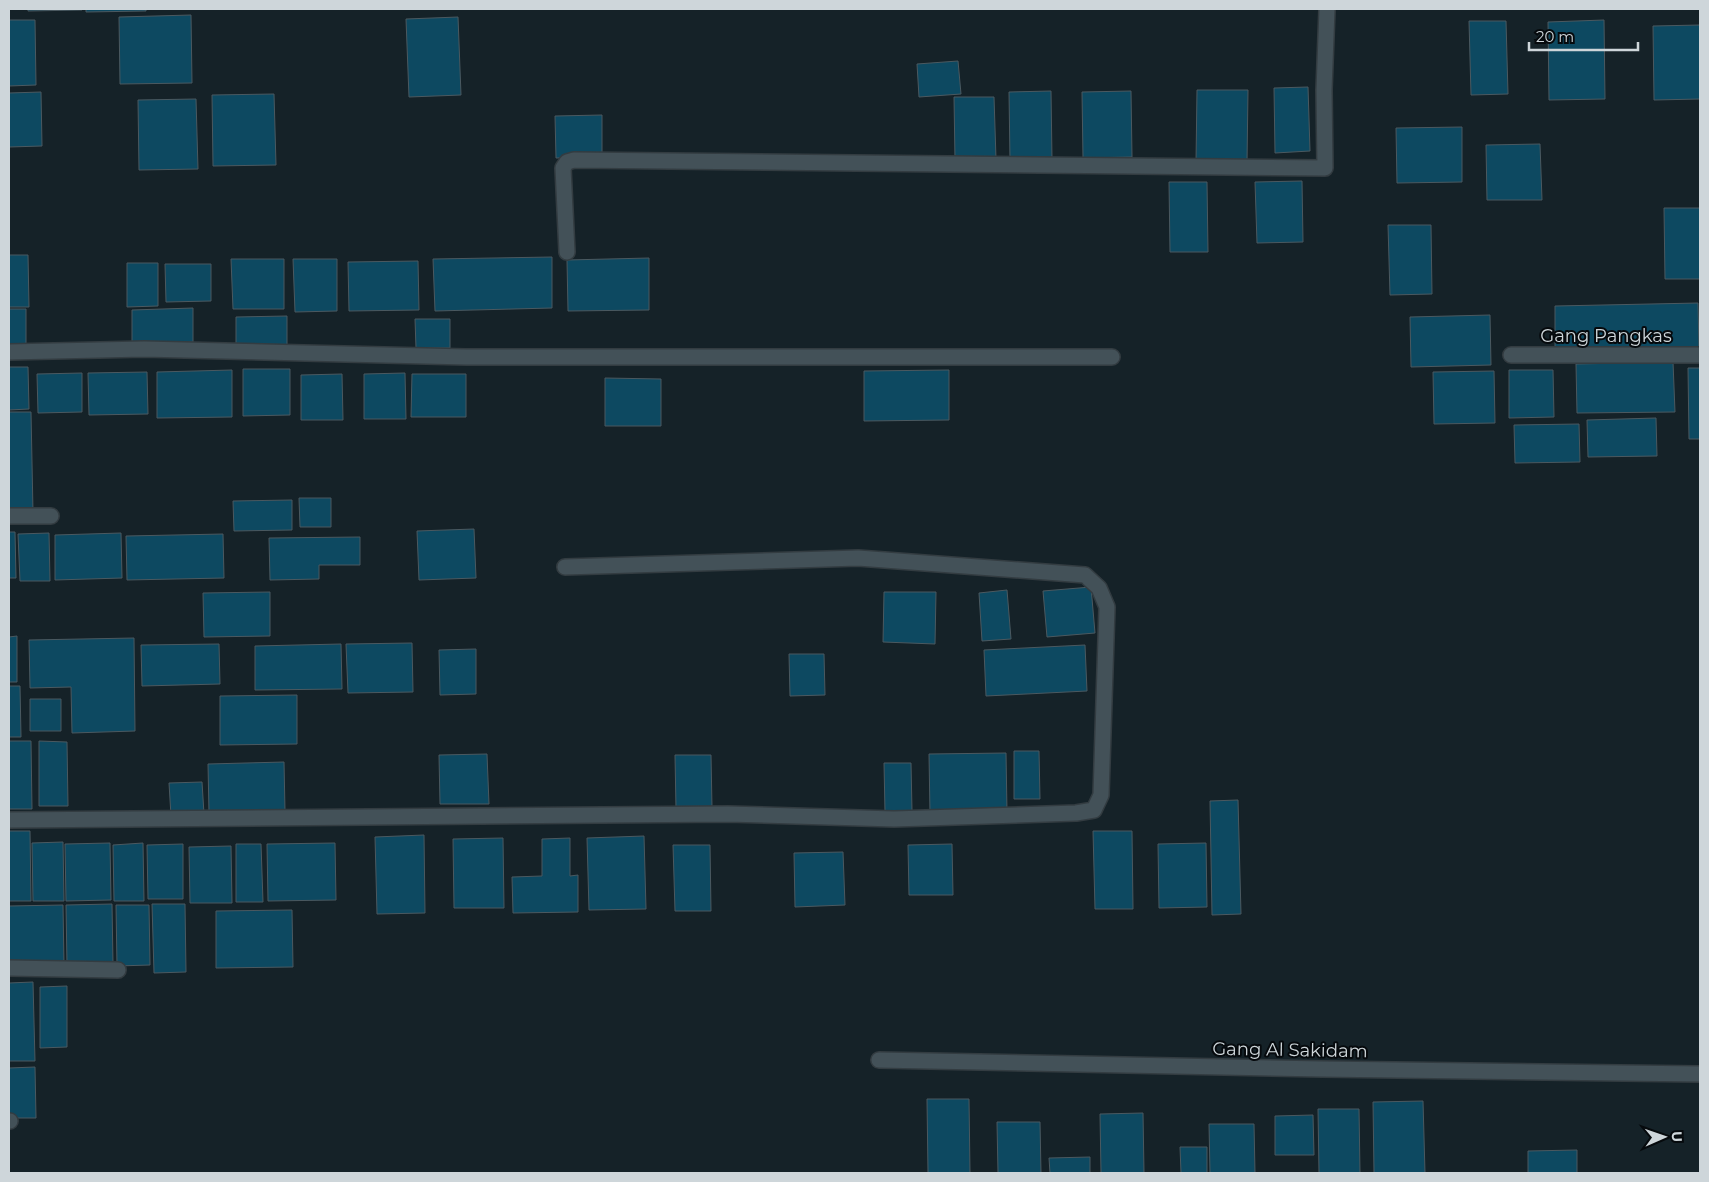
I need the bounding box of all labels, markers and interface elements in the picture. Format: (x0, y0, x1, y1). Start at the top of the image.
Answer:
scale bar (1529, 20, 1638, 52)
text: 20 m (1536, 27, 1574, 46)
street label: Gang Pangkas (1540, 325, 1672, 347)
street label: Gang Al Sakidam (1212, 1038, 1368, 1062)
north arrow (1639, 1112, 1689, 1162)
text: U (1668, 1131, 1686, 1142)

